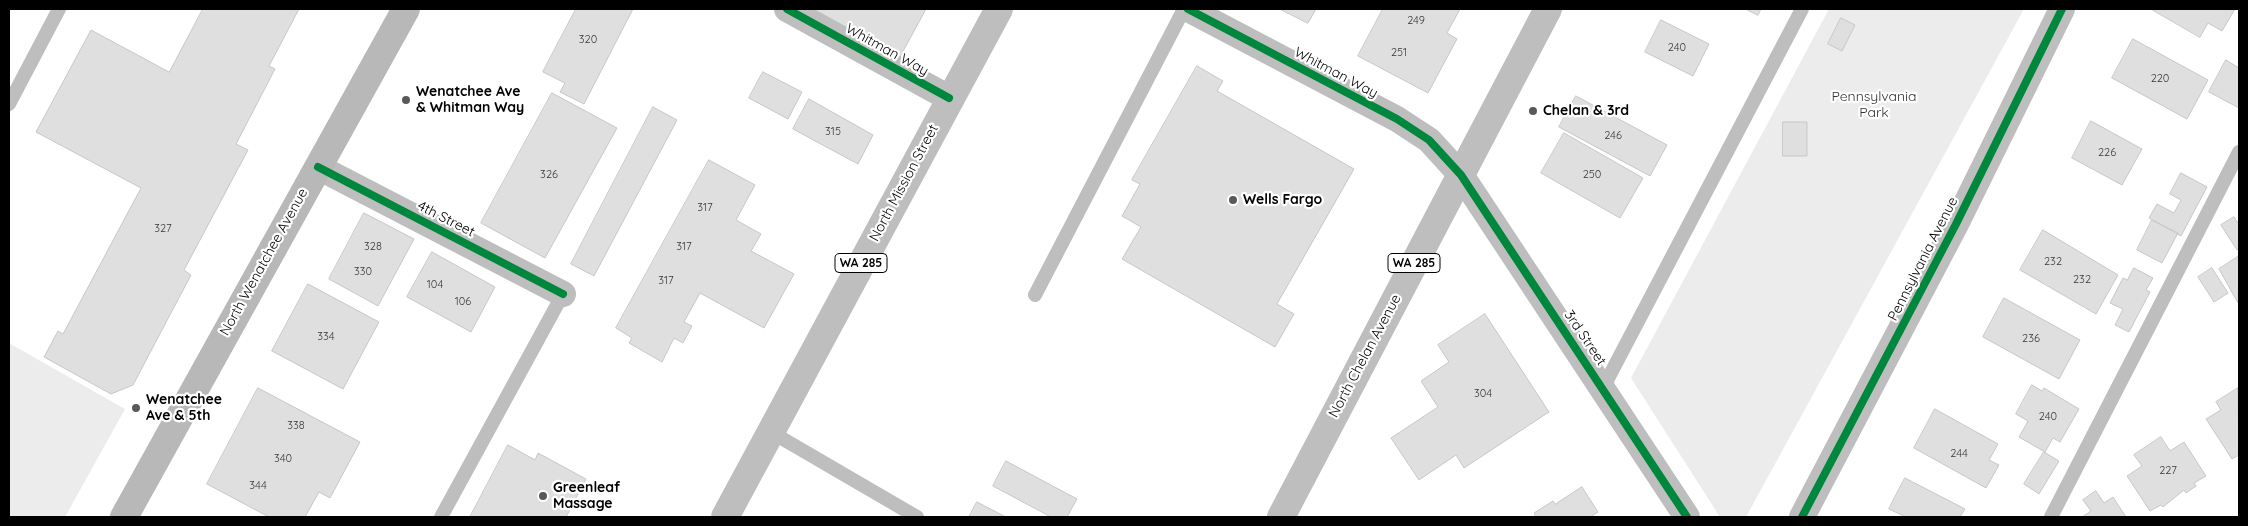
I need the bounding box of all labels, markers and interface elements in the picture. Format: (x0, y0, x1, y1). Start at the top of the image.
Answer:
house number: 249 (1407, 14, 1425, 28)
street label: Whitman Way (843, 20, 931, 80)
house number: 320 (579, 33, 597, 47)
house number: 240 (1668, 41, 1686, 55)
street label: Whitman Way (1291, 44, 1381, 102)
house number: 251 (1391, 46, 1407, 60)
house number: 220 (2151, 72, 2169, 86)
place label: Wenatchee Ave & Whitman Way (416, 84, 524, 116)
park label: Pennsylvania Park (1831, 89, 1917, 121)
marker: Wenatchee Ave & Whitman Way (400, 94, 412, 106)
place label: Chelan & 3rd (1543, 103, 1629, 119)
marker: Chelan & 3rd (1527, 105, 1539, 117)
street label: North Mission Street (866, 122, 942, 244)
house number: 315 (825, 125, 841, 139)
house number: 246 (1604, 129, 1622, 143)
house number: 226 (2098, 146, 2116, 160)
house number: 326 (540, 168, 558, 182)
house number: 250 (1583, 168, 1601, 182)
street label: North Wenatchee Avenue (216, 185, 312, 339)
place label: Wells Fargo (1243, 192, 1322, 208)
marker: Wells Fargo (1227, 194, 1239, 206)
street label: Pennsylvania Avenue (1884, 194, 1962, 324)
street label: 4th Street (414, 197, 478, 241)
house number: 317 (697, 201, 713, 215)
house number: 327 (154, 222, 172, 236)
house number: 328 (364, 240, 382, 254)
house number: 317 (676, 240, 692, 254)
road number: WA 285 (835, 254, 887, 272)
road number: WA 285 (1388, 254, 1440, 272)
house number: 232 (2044, 255, 2062, 269)
house number: 330 (354, 265, 372, 279)
house number: 232 (2073, 273, 2091, 287)
house number: 317 (658, 274, 674, 288)
house number: 104 (427, 278, 443, 292)
street label: North Chelan Avenue (1325, 292, 1405, 420)
house number: 106 (455, 295, 471, 309)
street label: 3rd Street (1560, 307, 1610, 369)
house number: 334 (317, 330, 335, 344)
house number: 236 (2022, 332, 2040, 346)
house number: 304 (1474, 387, 1492, 401)
place label: Wenatchee Ave & 5th (146, 392, 222, 424)
marker: Wenatchee Ave & 5th (130, 402, 142, 414)
house number: 240 (2039, 410, 2057, 424)
house number: 338 (287, 419, 305, 433)
house number: 244 (1950, 447, 1968, 461)
house number: 340 (274, 452, 292, 466)
house number: 227 (2159, 464, 2177, 478)
house number: 344 (249, 479, 267, 493)
place label: Greenleaf Massage (553, 480, 620, 512)
marker: Greenleaf Massage (537, 490, 549, 502)

